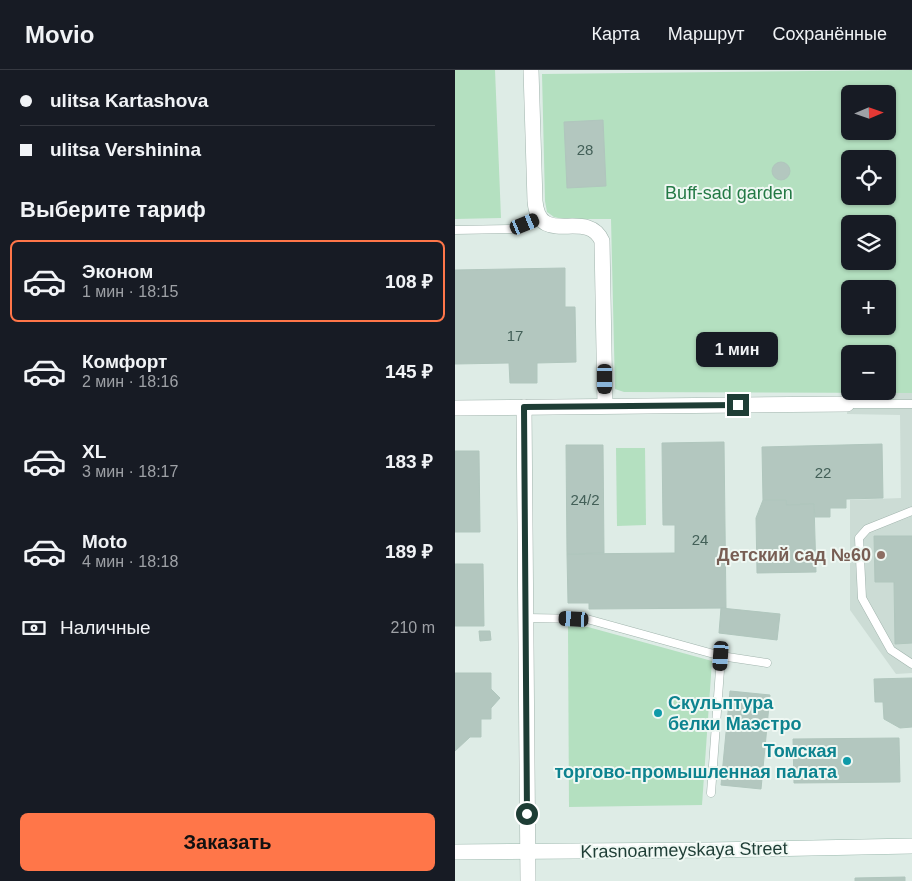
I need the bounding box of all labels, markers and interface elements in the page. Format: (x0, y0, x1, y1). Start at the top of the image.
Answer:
text: Movio (25, 21, 94, 48)
text: Карта (592, 24, 640, 44)
text: Маршрут (668, 24, 744, 44)
text: Сохранённые (772, 24, 887, 44)
north arrow (841, 85, 896, 140)
map controls (841, 85, 896, 400)
text: ulitsa Kartashova (50, 90, 208, 111)
text: ulitsa Vershinina (50, 139, 201, 160)
house number: 28 (577, 141, 593, 158)
button: locate (841, 150, 896, 205)
park label: Buff-sad garden (665, 183, 793, 203)
text: Выберите тариф (20, 197, 206, 222)
car (508, 211, 541, 237)
button: layers (841, 215, 896, 270)
icon: car (22, 259, 67, 304)
text: Эконом (82, 261, 153, 282)
text: 108 ₽ (385, 271, 433, 292)
button: + (841, 280, 896, 335)
text: 1 мин · 18:15 (82, 283, 178, 300)
house number: 17 (507, 327, 523, 344)
callout: 1 мин (697, 332, 779, 368)
text: 1 мин (715, 341, 759, 358)
button: − (841, 345, 896, 400)
icon: car (22, 349, 67, 394)
text: Комфорт (82, 351, 167, 372)
text: 145 ₽ (385, 361, 433, 382)
car (597, 364, 612, 394)
text: 2 мин · 18:16 (82, 373, 178, 390)
route end (727, 394, 749, 416)
icon: car (22, 439, 67, 484)
text: XL (82, 441, 106, 462)
text: 183 ₽ (385, 451, 433, 472)
text: 3 мин · 18:17 (82, 463, 178, 480)
house number: 22 (815, 464, 831, 481)
house number: 24/2 (570, 491, 600, 508)
icon: car (22, 529, 67, 574)
text: Moto (82, 531, 127, 552)
house number: 24 (692, 531, 708, 548)
text: 189 ₽ (385, 541, 433, 562)
place label: Детский сад №60 (717, 545, 871, 565)
marker: Детский сад №60 (875, 549, 887, 561)
text: 4 мин · 18:18 (82, 553, 178, 570)
car (558, 611, 589, 627)
icon: cash (20, 614, 48, 642)
text: Наличные (60, 617, 151, 638)
text: 210 m (391, 619, 435, 636)
car (712, 641, 729, 671)
place label: Скульптура белки Маэстро (668, 693, 801, 734)
marker: Скульптура белки Маэстро (652, 707, 664, 719)
place label: Томская торгово-промышленная палата (554, 741, 838, 782)
marker: Томская торгово-промышленная палата (841, 755, 853, 767)
route start (516, 803, 538, 825)
button: Заказать (20, 813, 435, 871)
street label: Krasnoarmeyskaya Street (580, 838, 788, 862)

